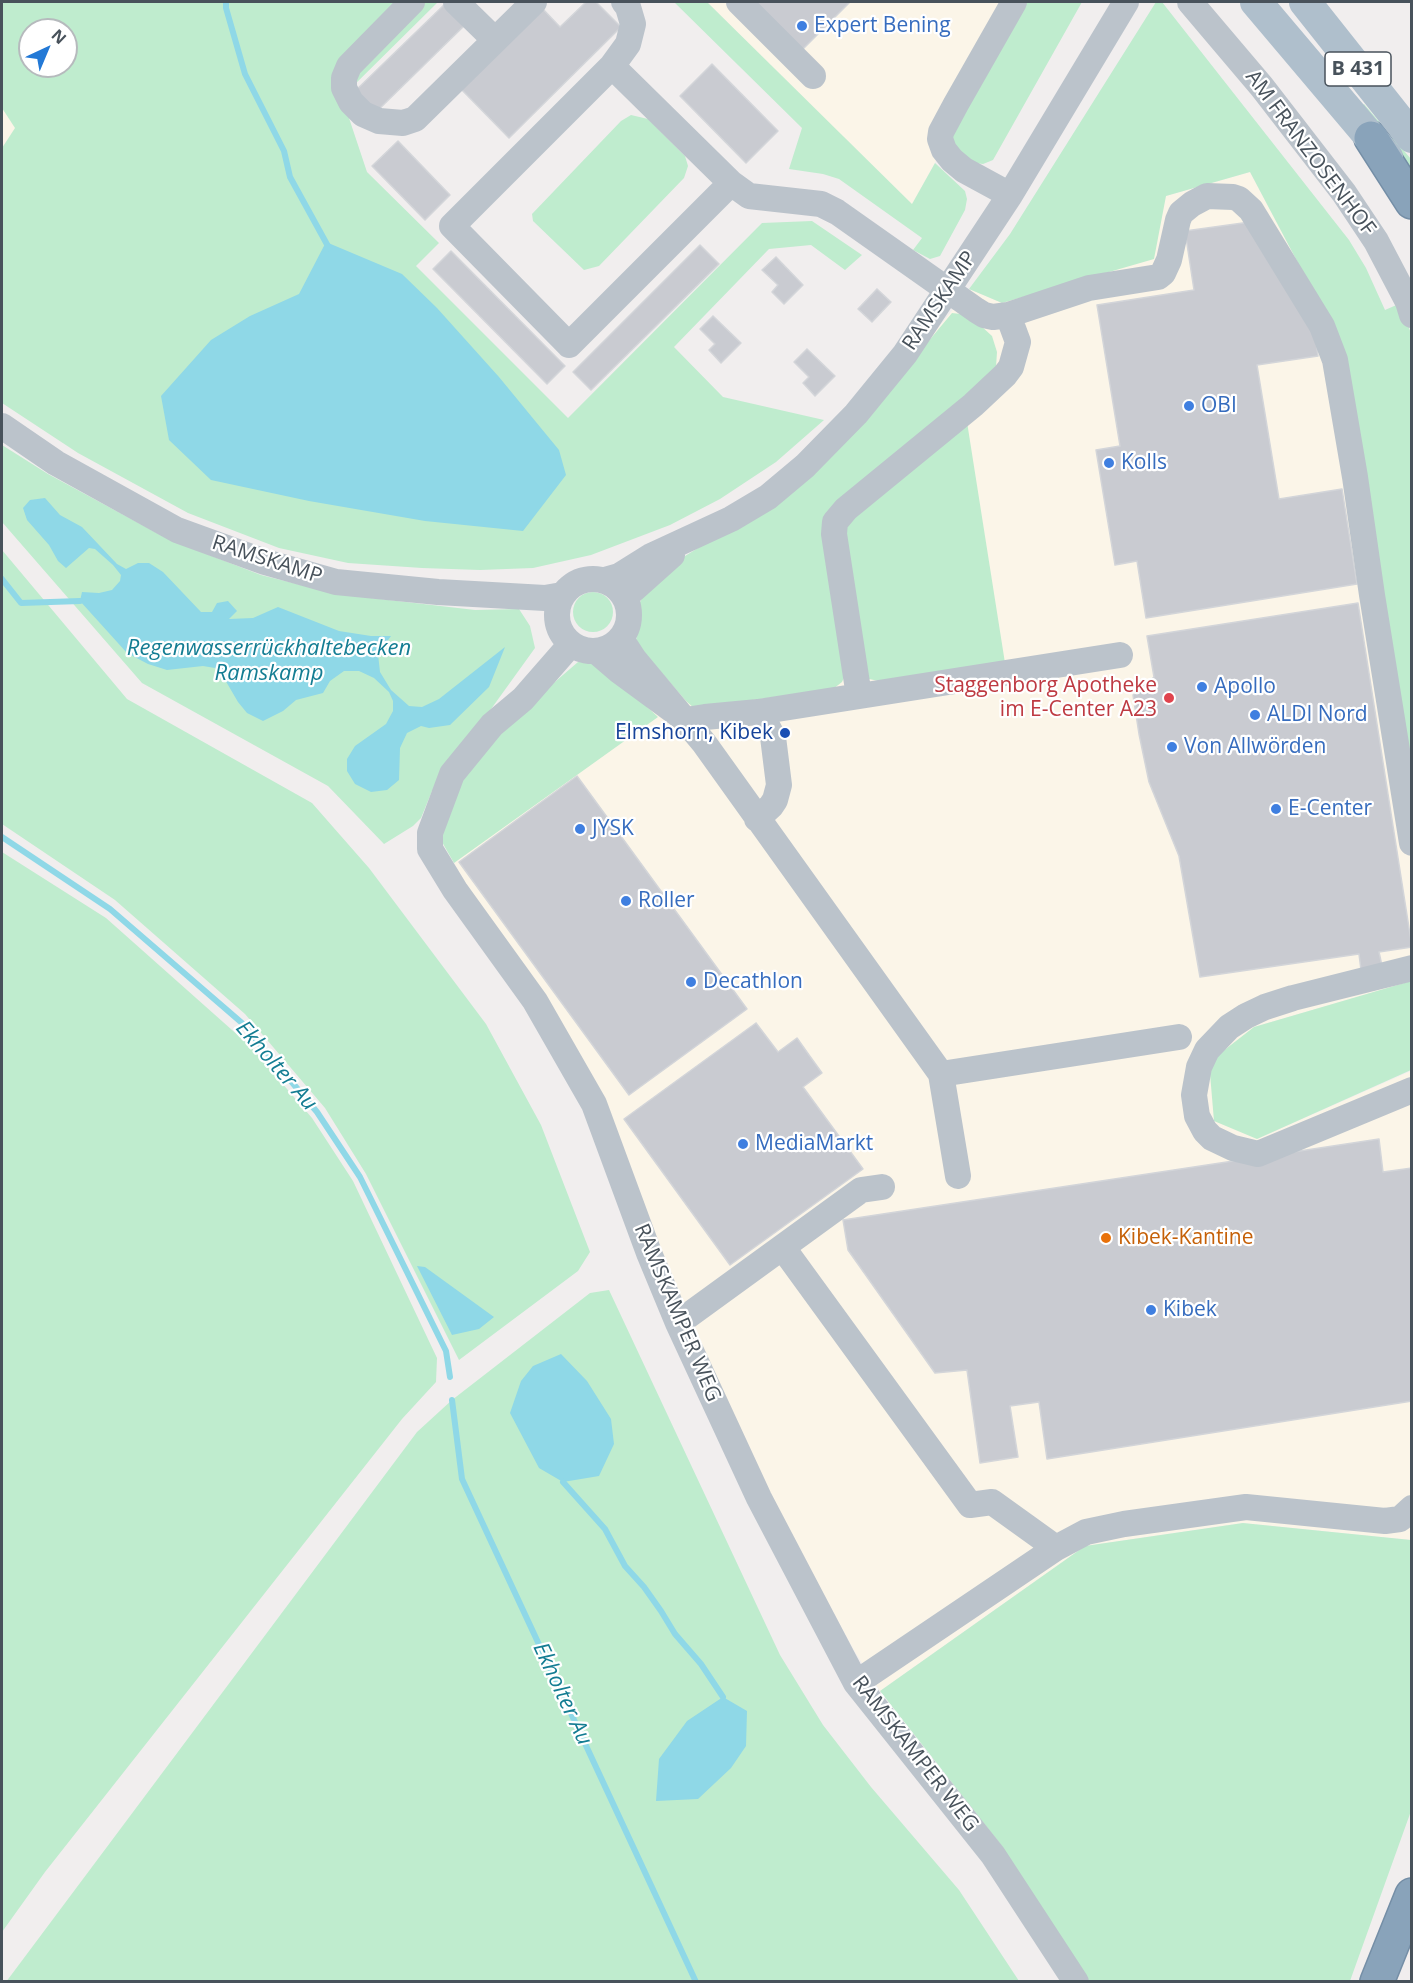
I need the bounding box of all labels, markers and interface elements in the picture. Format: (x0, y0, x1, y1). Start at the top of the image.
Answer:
place label: Expert Bening (814, 13, 951, 39)
north arrow (18, 18, 78, 78)
marker: Expert Bening (795, 19, 809, 33)
text: N (47, 24, 71, 49)
road number: B 431 (1325, 52, 1391, 86)
street label: AM FRANZOSENHOF (1240, 65, 1380, 241)
street label: RAMSKAMP (898, 247, 982, 355)
place label: OBI (1201, 393, 1237, 419)
marker: OBI (1182, 399, 1196, 413)
place label: Kolls (1121, 450, 1167, 476)
marker: Kolls (1102, 456, 1116, 470)
street label: RAMSKAMP (209, 530, 325, 590)
water label: Regenwasserrückhaltebecken Ramskamp (127, 636, 411, 688)
place label: Staggenborg Apotheke im E-Center A23 (934, 673, 1157, 723)
place label: Apollo (1214, 674, 1276, 700)
marker: Apollo (1195, 680, 1209, 694)
marker: Staggenborg Apotheke im E-Center A23 (1162, 691, 1176, 705)
place label: ALDI Nord (1267, 702, 1368, 728)
marker: ALDI Nord (1248, 708, 1262, 722)
place label: Elmshorn, Kibek (615, 720, 773, 746)
marker: Elmshorn, Kibek (778, 726, 792, 740)
place label: Von Allwörden (1184, 734, 1326, 760)
marker: Von Allwörden (1165, 740, 1179, 754)
place label: E-Center (1288, 796, 1372, 822)
marker: E-Center (1269, 802, 1283, 816)
place label: JYSK (592, 816, 634, 842)
marker: JYSK (573, 822, 587, 836)
place label: Roller (638, 888, 695, 914)
marker: Roller (619, 894, 633, 908)
place label: Decathlon (703, 969, 803, 995)
marker: Decathlon (684, 975, 698, 989)
water label: Ekholter Au (230, 1016, 322, 1116)
place label: MediaMarkt (755, 1131, 873, 1157)
marker: MediaMarkt (736, 1137, 750, 1151)
street label: RAMSKAMPER WEG (628, 1220, 726, 1406)
place label: Kibek-Kantine (1118, 1225, 1253, 1251)
marker: Kibek-Kantine (1099, 1231, 1113, 1245)
place label: Kibek (1163, 1297, 1217, 1323)
marker: Kibek (1144, 1303, 1158, 1317)
water label: Ekholter Au (527, 1638, 597, 1750)
street label: RAMSKAMPER WEG (846, 1671, 984, 1837)

